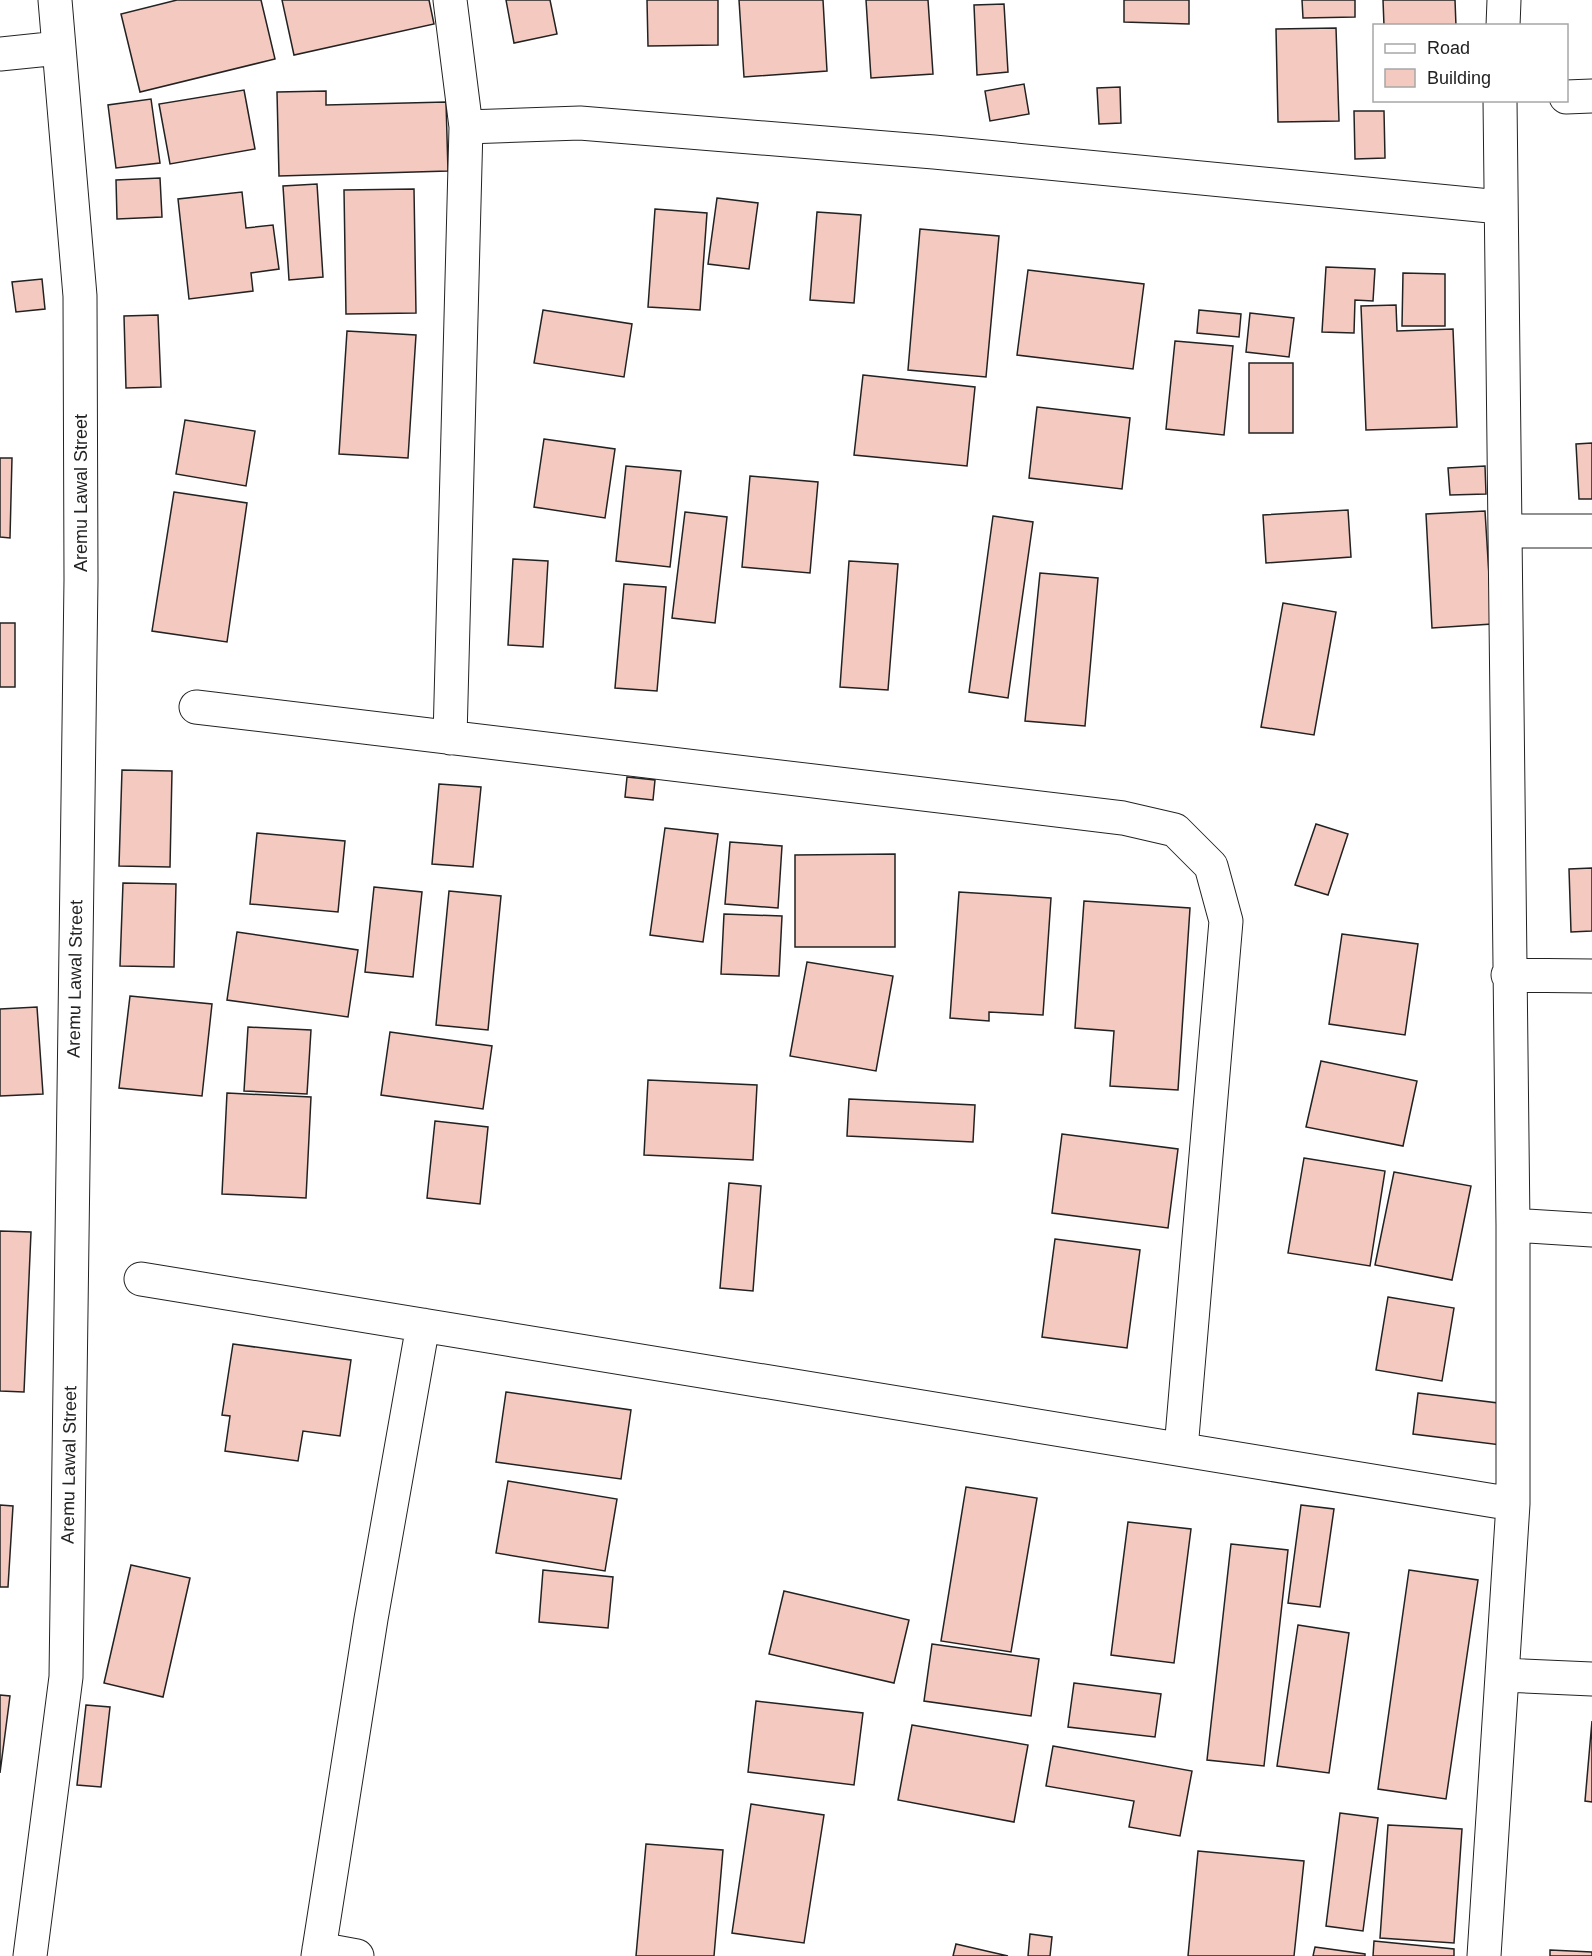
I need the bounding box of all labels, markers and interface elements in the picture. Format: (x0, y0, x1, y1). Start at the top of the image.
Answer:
legend (1373, 24, 1568, 102)
text: Road (1427, 38, 1470, 58)
text: Building (1427, 68, 1491, 88)
street label: Aremu Lawal Street (71, 414, 91, 572)
street label: Aremu Lawal Street (64, 900, 86, 1058)
street label: Aremu Lawal Street (58, 1386, 80, 1544)

